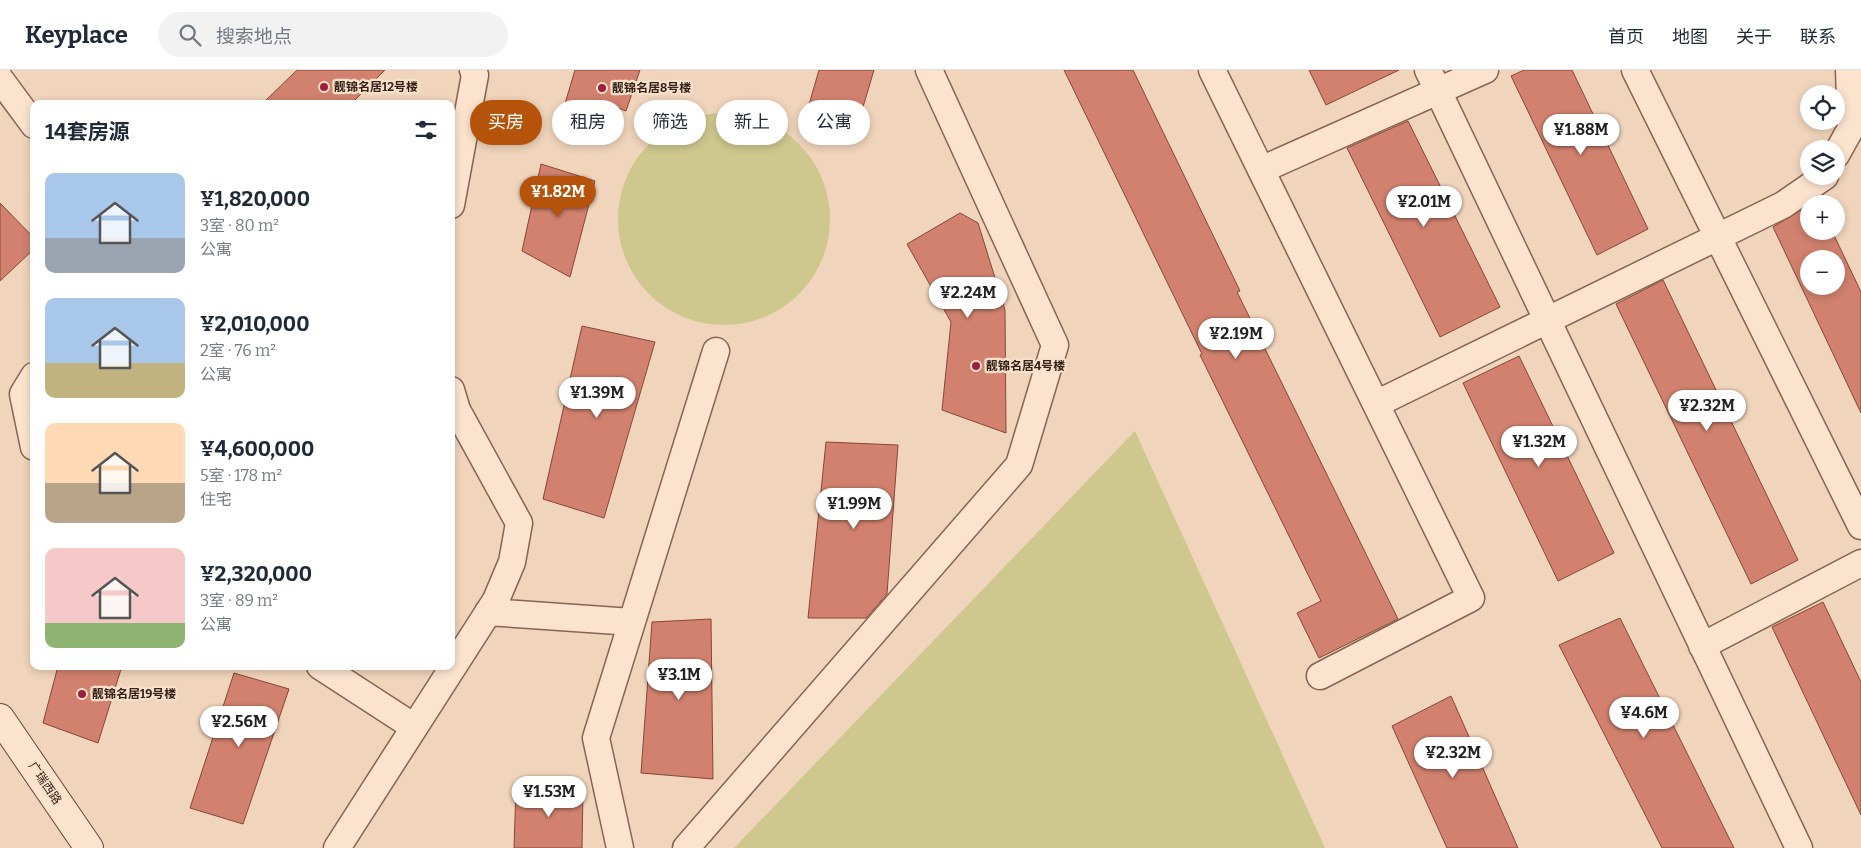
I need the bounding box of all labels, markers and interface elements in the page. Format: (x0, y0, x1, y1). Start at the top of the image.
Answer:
search box (158, 12, 508, 57)
text: Keyplace (25, 21, 128, 49)
icon: search (176, 21, 204, 49)
text: 搜索地点 (216, 25, 292, 48)
text: 首页 (1608, 26, 1644, 48)
text: 地图 (1672, 26, 1708, 48)
text: 关于 (1736, 26, 1772, 48)
text: 联系 (1800, 26, 1836, 48)
place label: 靓锦名居12号楼 (334, 80, 418, 94)
marker: 靓锦名居12号楼 (318, 81, 330, 93)
place label: 靓锦名居8号楼 (612, 81, 691, 95)
marker: 靓锦名居8号楼 (596, 82, 608, 94)
map controls (1800, 85, 1845, 295)
button: locate (1800, 85, 1845, 130)
chip: 买房 (470, 100, 542, 145)
chip: 租房 (552, 100, 624, 145)
chip: 筛选 (634, 100, 706, 145)
chip: 新上 (716, 100, 788, 145)
chip: 公寓 (798, 100, 870, 145)
pin: ¥1.88M (1540, 114, 1622, 156)
icon: filters (412, 116, 440, 144)
text: 14套房源 (45, 119, 130, 145)
text: ¥1.88M (1554, 120, 1608, 139)
button: layers (1800, 140, 1845, 185)
pin: ¥1.82M (517, 176, 599, 218)
text: ¥1.82M (531, 182, 585, 201)
text: ¥1,820,000 (200, 186, 310, 212)
pin: ¥2.01M (1383, 186, 1465, 228)
text: ¥2.01M (1397, 192, 1451, 211)
icon: home (85, 193, 145, 253)
button: + (1800, 195, 1845, 240)
text: 3室 · 80 m² (200, 216, 279, 235)
text: 公寓 (200, 240, 232, 259)
button: − (1800, 250, 1845, 295)
pin: ¥2.24M (927, 276, 1009, 319)
text: ¥2.24M (940, 283, 996, 302)
text: ¥2,010,000 (200, 311, 309, 337)
icon: home (85, 318, 145, 378)
pin: ¥2.19M (1195, 318, 1277, 360)
text: ¥2.19M (1209, 324, 1263, 343)
text: 2室 · 76 m² (200, 341, 276, 360)
place label: 靓锦名居4号楼 (986, 359, 1065, 373)
marker: 靓锦名居4号楼 (970, 360, 982, 372)
text: 公寓 (200, 365, 232, 384)
pin: ¥1.39M (556, 376, 638, 419)
text: ¥1.39M (570, 383, 624, 402)
pin: ¥2.32M (1666, 390, 1748, 432)
text: ¥2.32M (1679, 396, 1735, 415)
pin: ¥1.32M (1498, 426, 1580, 468)
text: ¥1.32M (1512, 432, 1566, 451)
text: ¥4,600,000 (200, 436, 314, 462)
icon: home (85, 443, 145, 503)
text: 5室 · 178 m² (200, 466, 282, 485)
pin: ¥1.99M (813, 488, 895, 530)
text: 住宅 (200, 490, 232, 509)
text: ¥1.99M (827, 494, 881, 513)
text: ¥2,320,000 (200, 561, 312, 587)
icon: home (85, 568, 145, 628)
text: 3室 · 89 m² (200, 591, 278, 610)
text: 公寓 (200, 615, 232, 634)
pin: ¥3.1M (644, 658, 714, 701)
text: ¥3.1M (657, 665, 701, 684)
place label: 靓锦名居19号楼 (92, 687, 176, 701)
marker: 靓锦名居19号楼 (76, 688, 88, 700)
pin: ¥4.6M (1609, 696, 1679, 739)
text: ¥4.6M (1620, 703, 1668, 722)
pin: ¥2.56M (198, 706, 280, 748)
text: ¥2.56M (211, 712, 267, 731)
pin: ¥2.32M (1412, 736, 1494, 779)
text: ¥2.32M (1425, 743, 1481, 762)
street label: 广瑞西路 (26, 759, 64, 807)
pin: ¥1.53M (508, 776, 590, 818)
text: ¥1.53M (522, 782, 576, 801)

